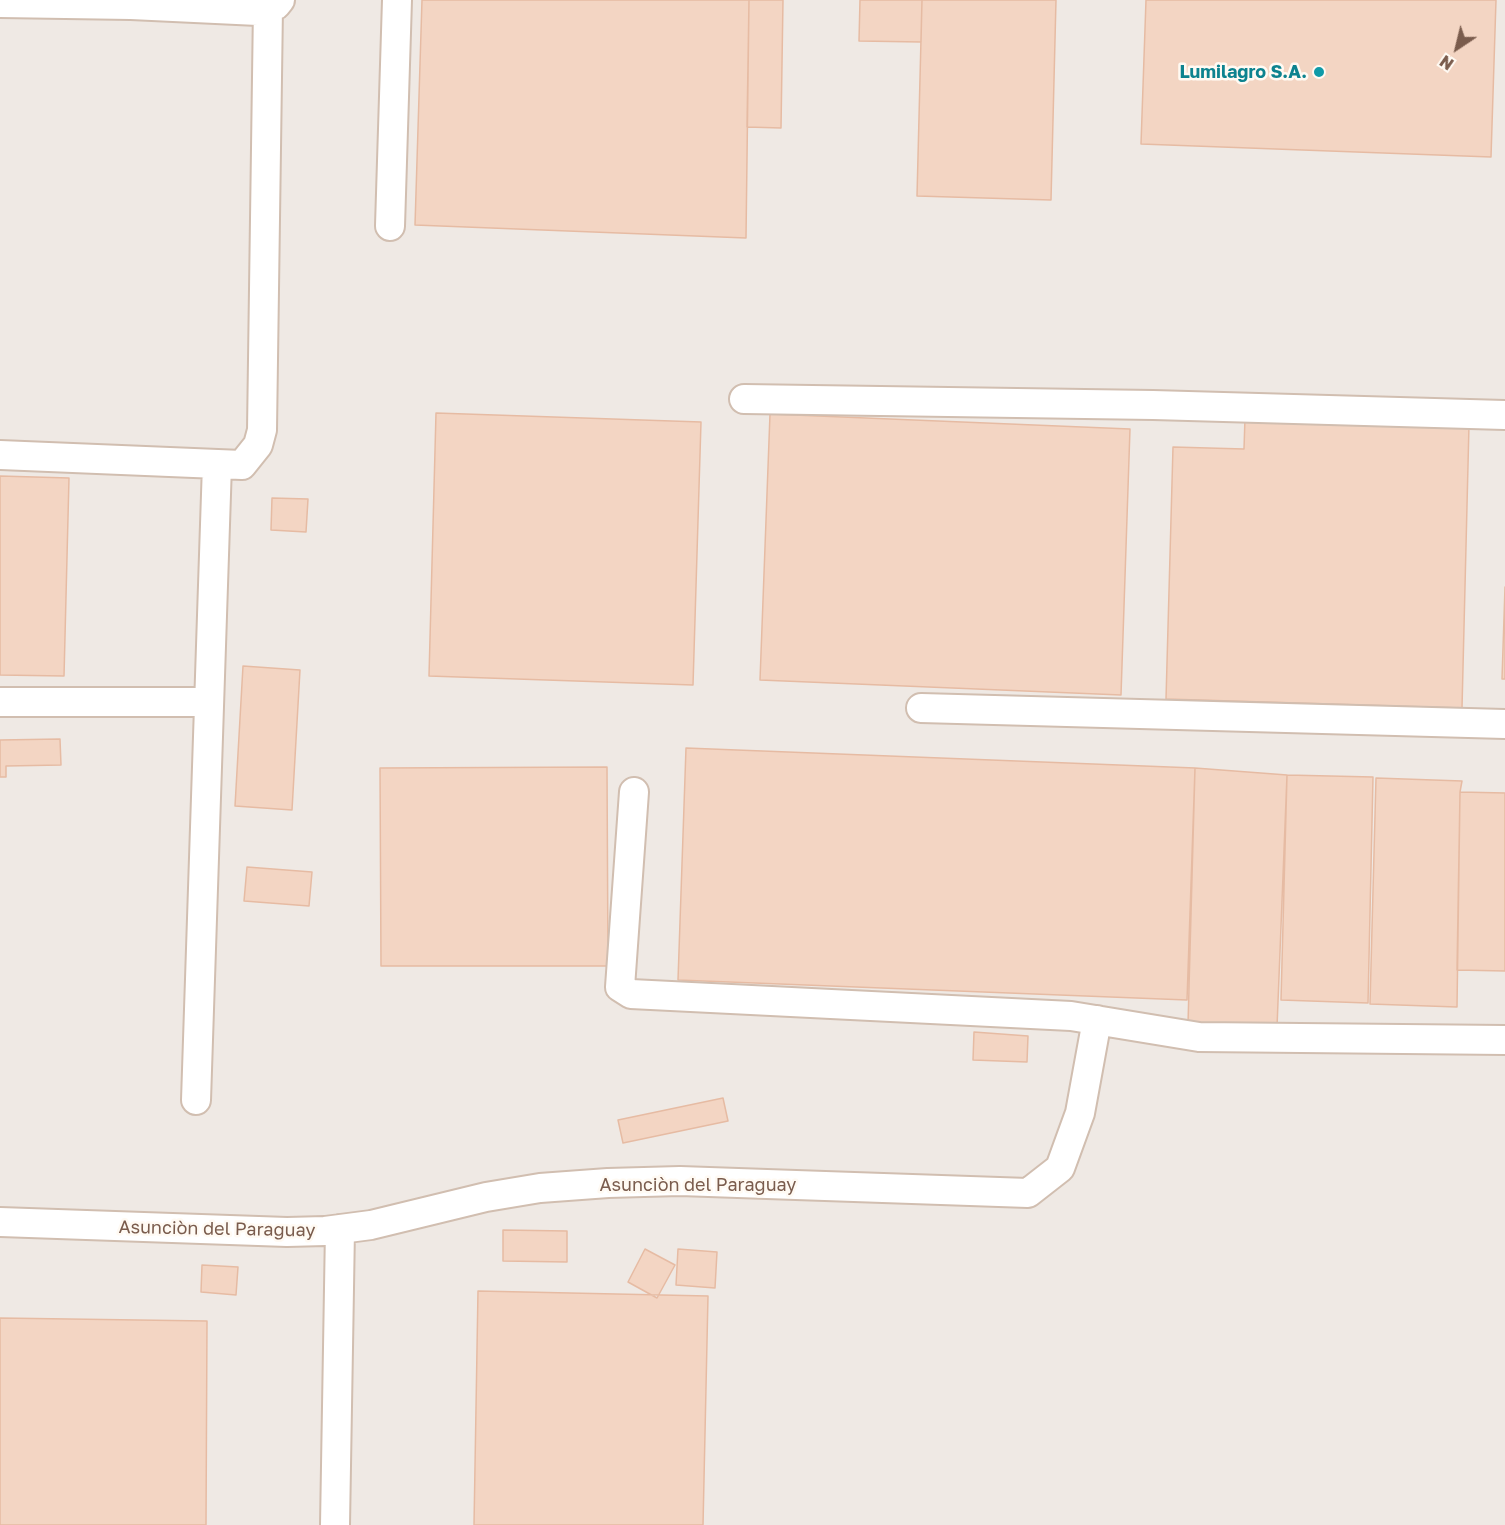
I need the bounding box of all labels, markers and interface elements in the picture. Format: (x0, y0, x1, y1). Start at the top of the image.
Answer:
north arrow (1427, 18, 1487, 78)
text: N (1436, 51, 1457, 74)
place label: Lumilagro S.A. (1179, 61, 1307, 83)
marker: Lumilagro S.A. (1312, 65, 1326, 79)
street label: Asunciòn del Paraguay (600, 1174, 796, 1196)
street label: Asunciòn del Paraguay (118, 1216, 316, 1242)

